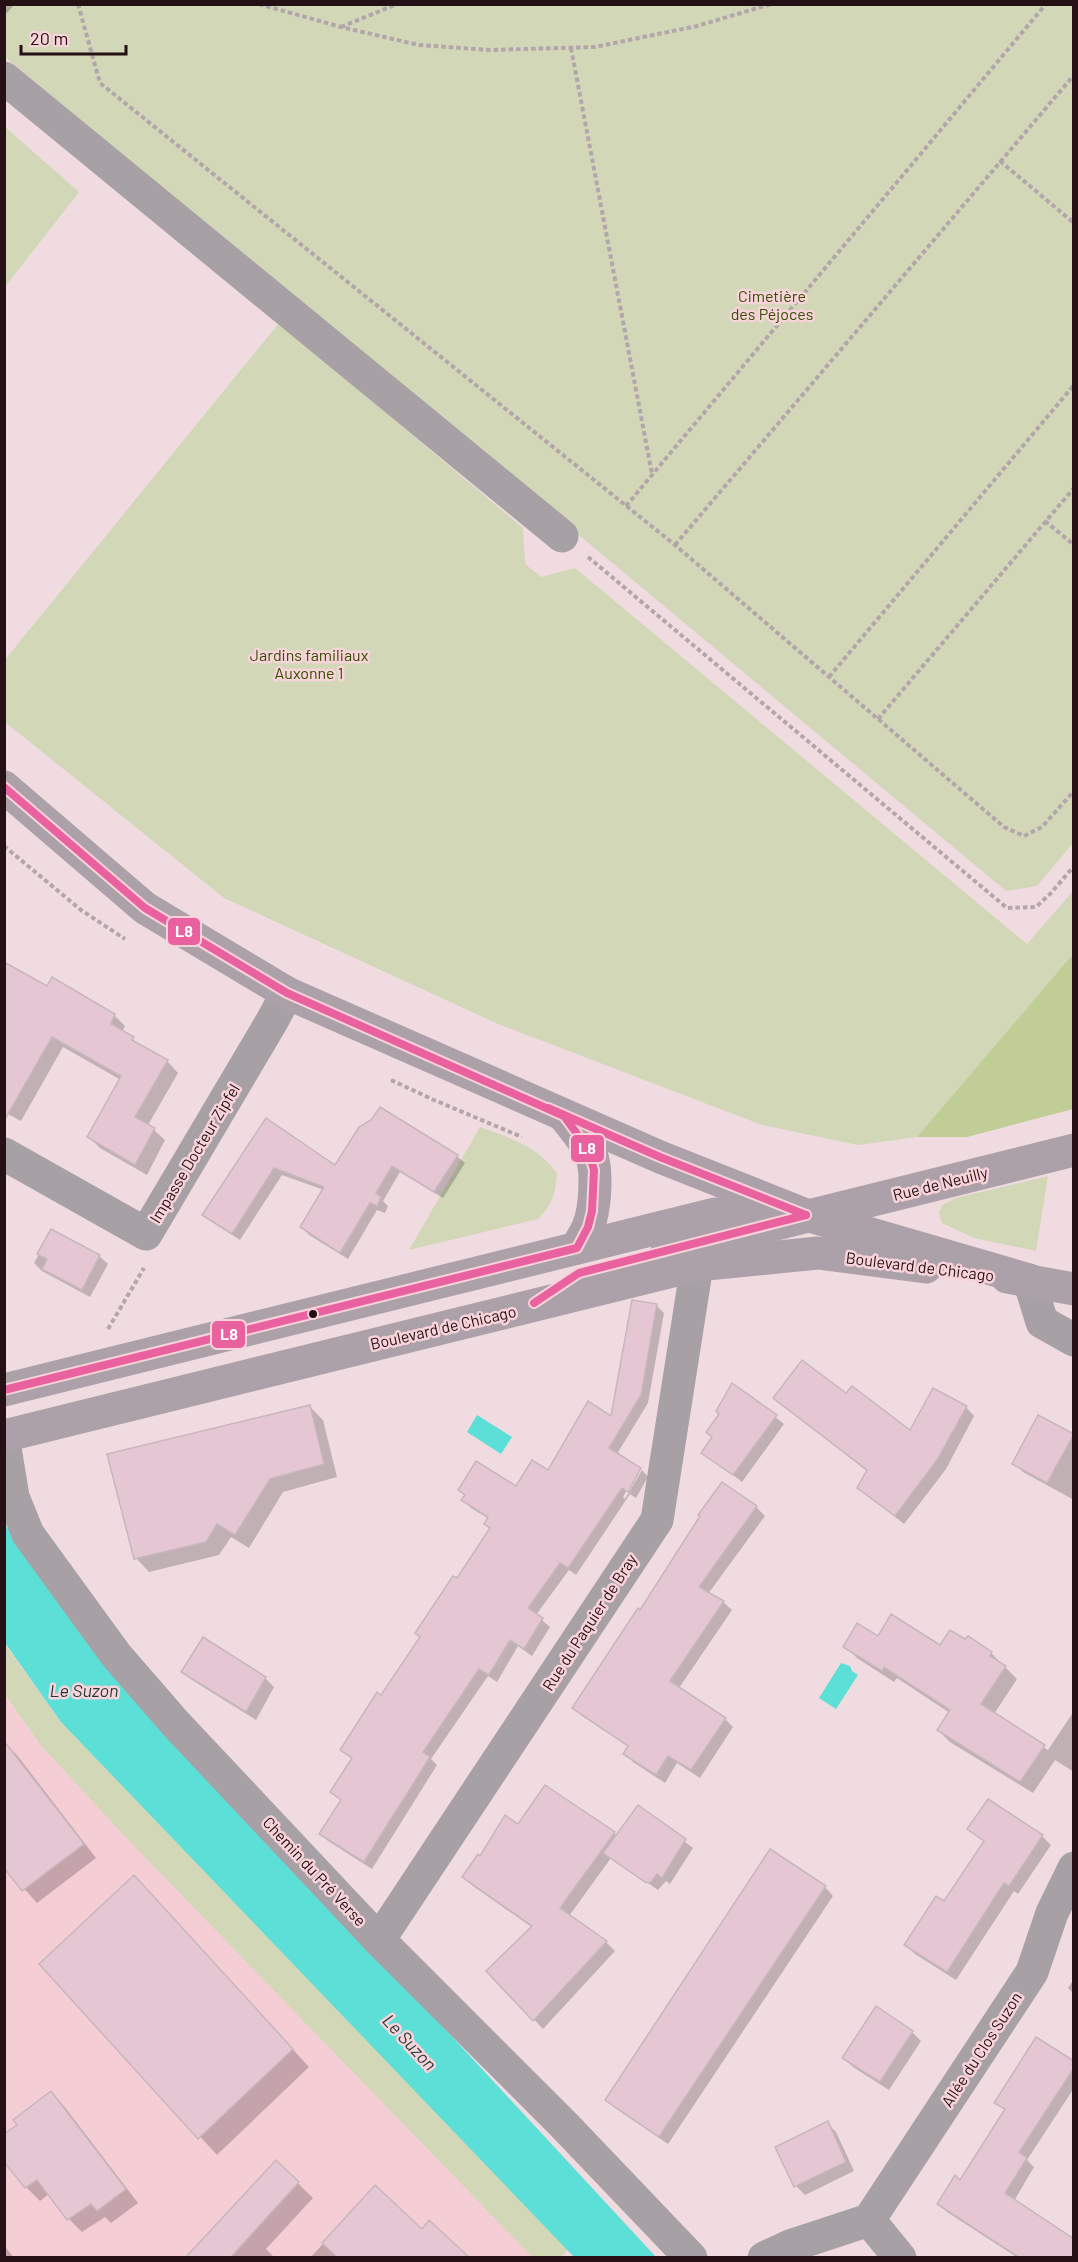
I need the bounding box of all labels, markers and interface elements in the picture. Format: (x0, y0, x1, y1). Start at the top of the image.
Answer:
scale bar (21, 18, 126, 56)
text: 20 m (30, 27, 68, 49)
park label: Cimetière des Péjoces (731, 286, 813, 323)
park label: Jardins familiaux Auxonne 1 (250, 645, 369, 682)
line badge: L8 (167, 917, 201, 946)
text: L8 (175, 921, 193, 940)
street label: Impasse Docteur Zipfel (145, 1080, 243, 1226)
line badge: L8 (570, 1134, 605, 1163)
text: L8 (578, 1138, 596, 1157)
street label: Rue de Neuilly (890, 1162, 990, 1204)
street label: Boulevard de Chicago (845, 1247, 995, 1285)
street label: Boulevard de Chicago (368, 1301, 518, 1353)
unlabelled marker (307, 1308, 319, 1320)
line badge: L8 (211, 1320, 246, 1349)
text: L8 (220, 1324, 238, 1343)
street label: Rue du Paquier de Bray (538, 1550, 641, 1694)
water label: Le Suzon (50, 1679, 119, 1701)
street label: Chemin du Pré Verse (259, 1812, 371, 1930)
street label: Allée du Clos Suzon (937, 1988, 1025, 2110)
water label: Le Suzon (378, 2009, 442, 2075)

